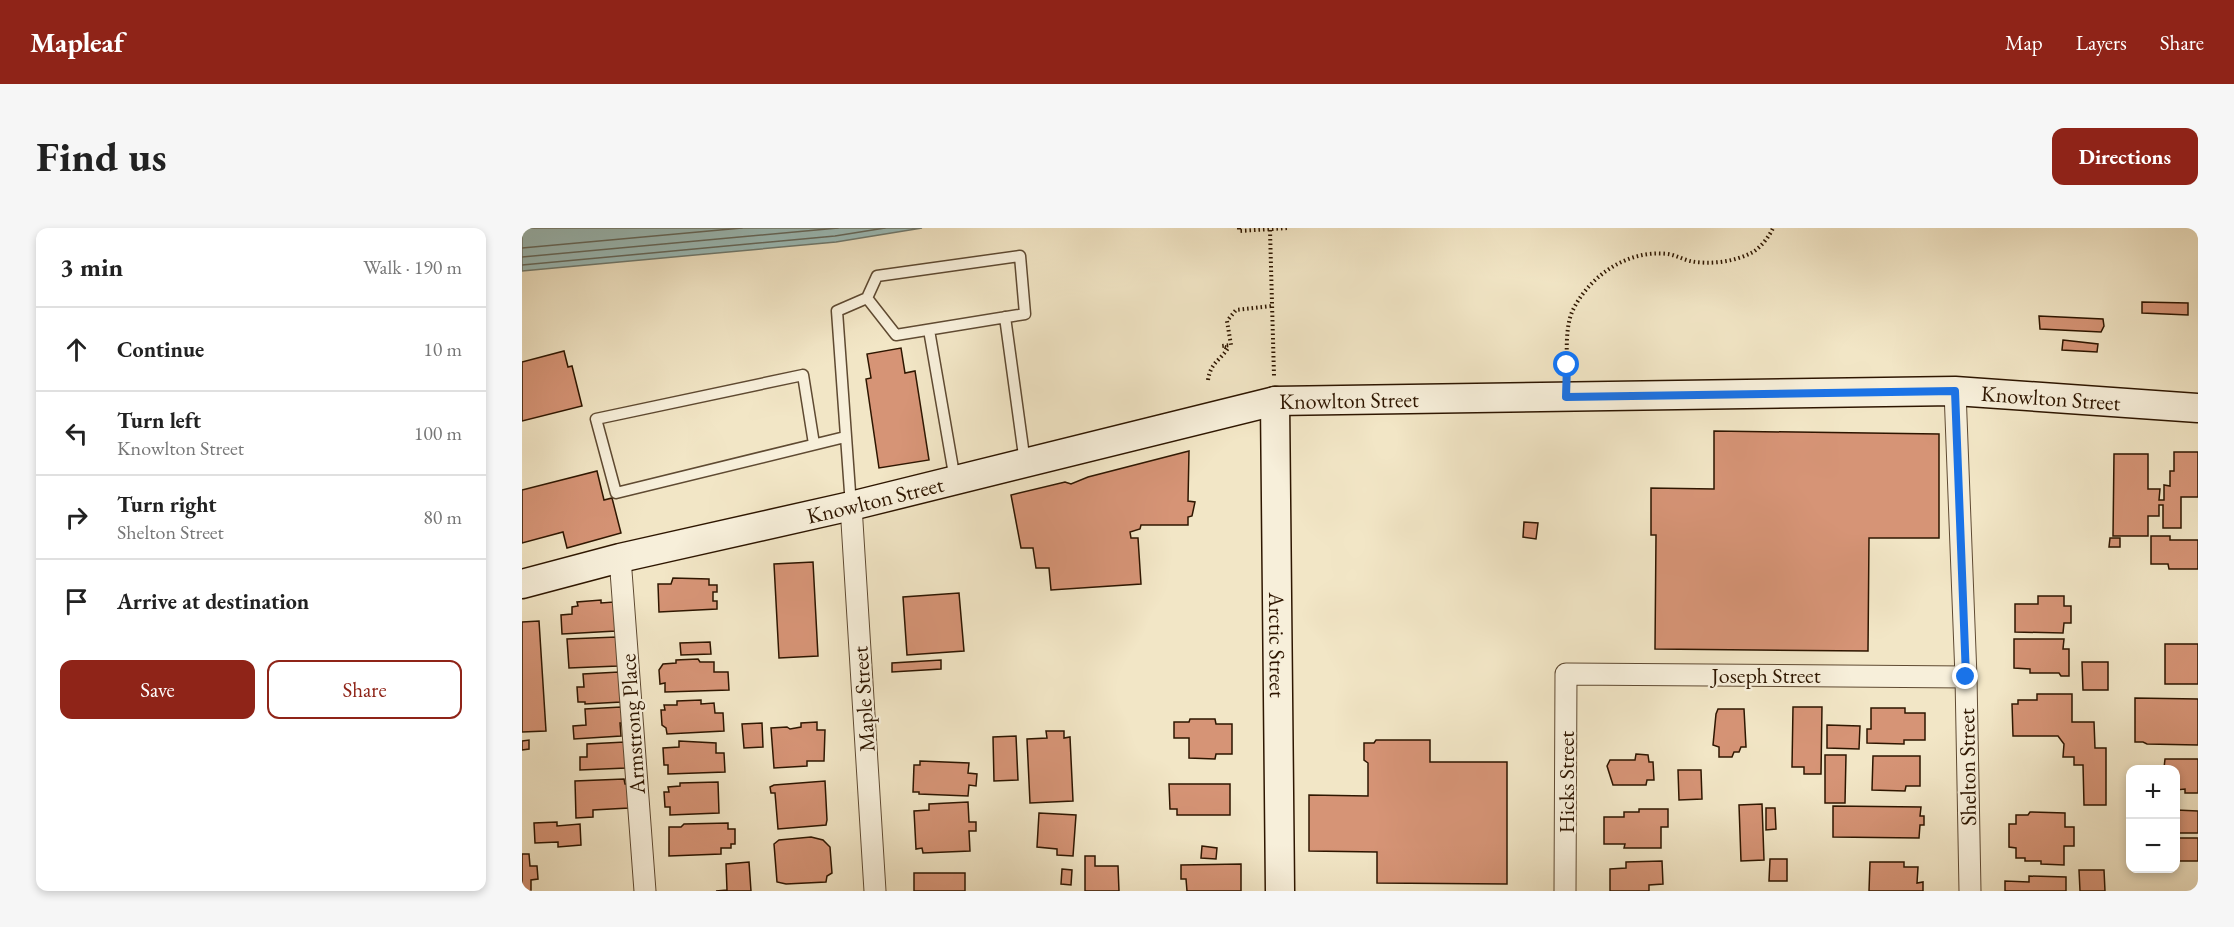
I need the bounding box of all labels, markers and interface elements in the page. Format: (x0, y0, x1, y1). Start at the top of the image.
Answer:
text: Mapleaf (30, 24, 124, 60)
text: Map (2005, 29, 2043, 56)
text: Layers (2076, 29, 2127, 56)
text: Share (2160, 29, 2204, 56)
button: Directions (2052, 128, 2198, 185)
text: Find us (36, 129, 167, 184)
text: 3 min (60, 250, 123, 284)
text: Walk · 190 m (363, 254, 462, 280)
icon: ahead (60, 333, 93, 366)
text: Continue (117, 335, 204, 364)
text: 10 m (423, 336, 462, 362)
route start (1553, 351, 1579, 377)
street label: Knowlton Street (1980, 379, 2121, 418)
street label: Knowlton Street (1279, 385, 1419, 416)
text: Turn left (117, 406, 201, 435)
icon: left (60, 417, 93, 450)
text: 100 m (414, 420, 462, 446)
text: Knowlton Street (117, 435, 244, 461)
street label: Knowlton Street (804, 470, 947, 531)
text: Turn right (117, 490, 216, 519)
icon: right (60, 501, 93, 534)
text: 80 m (423, 504, 462, 530)
text: Shelton Street (117, 519, 224, 545)
icon: arrive (60, 585, 93, 618)
text: Arrive at destination (117, 587, 309, 616)
street label: Arctic Street (1262, 591, 1292, 698)
street label: Maple Street (845, 645, 882, 753)
street label: Armstrong Place (613, 652, 652, 796)
button: Save (60, 660, 255, 719)
button: Share (267, 660, 462, 719)
street label: Joseph Street (1709, 661, 1821, 690)
route end (1952, 663, 1978, 689)
street label: Shelton Street (1952, 708, 1983, 826)
street label: Hicks Street (1552, 731, 1581, 833)
map controls (2126, 765, 2180, 873)
button: + (2126, 765, 2180, 819)
button: − (2126, 819, 2180, 873)

